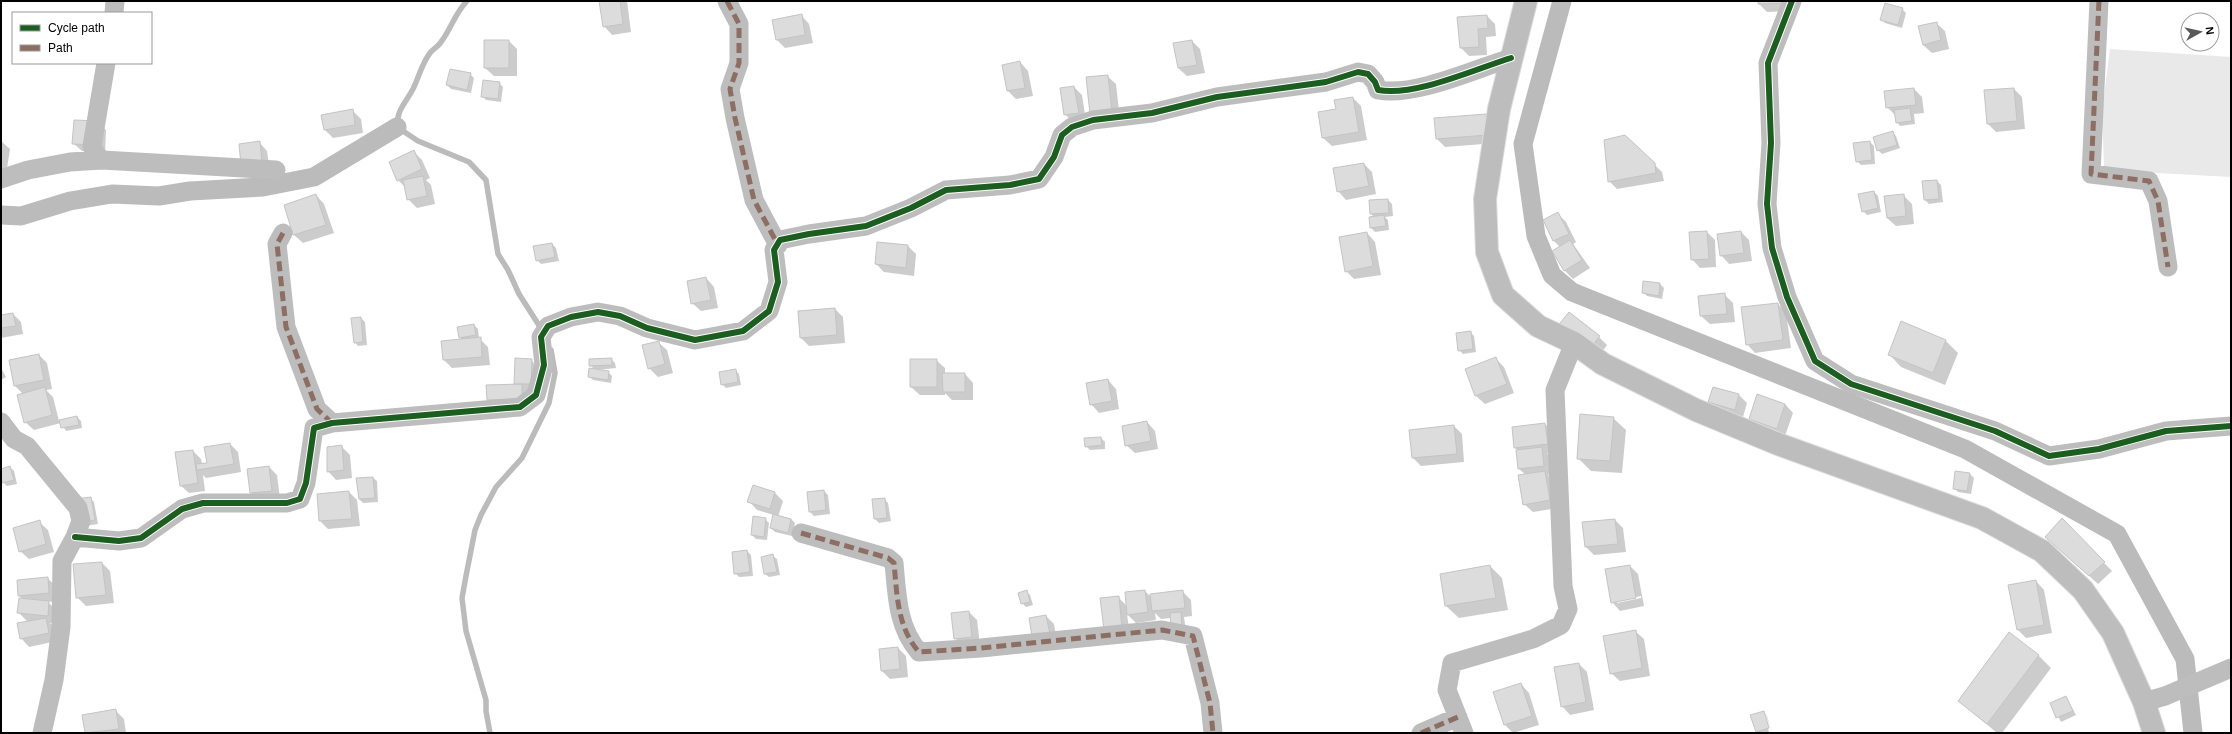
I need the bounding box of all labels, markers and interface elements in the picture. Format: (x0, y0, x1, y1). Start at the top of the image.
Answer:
legend (12, 12, 152, 64)
north arrow (2180, 12, 2220, 52)
text: Cycle path (48, 21, 105, 35)
text: N (2203, 26, 2216, 35)
text: Path (48, 41, 73, 55)

